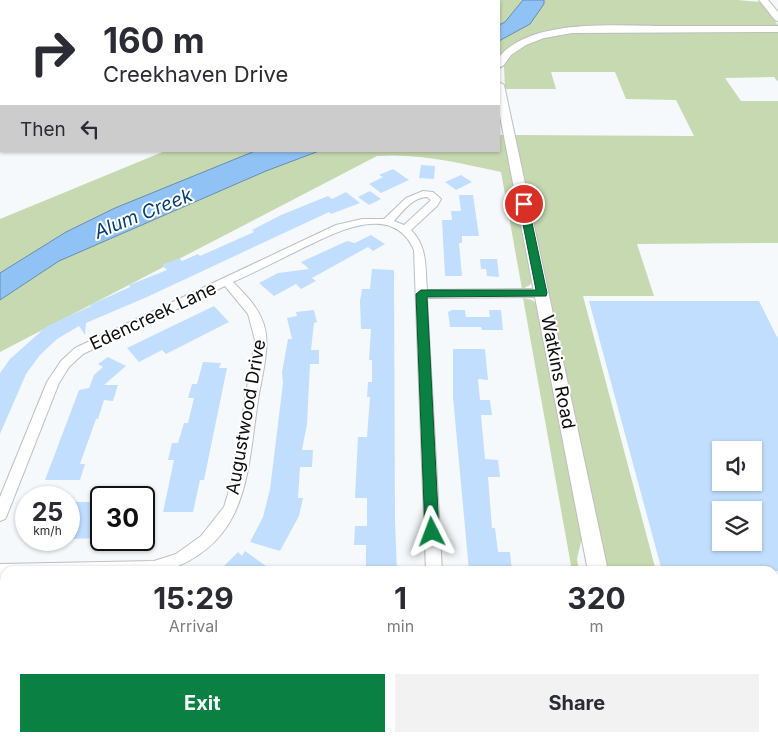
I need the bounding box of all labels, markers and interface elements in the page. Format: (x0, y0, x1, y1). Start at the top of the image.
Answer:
text: 160 m (103, 19, 205, 61)
icon: right (20, 20, 85, 85)
text: Creekhaven Drive (103, 61, 288, 87)
icon: left (76, 115, 104, 143)
text: Then (20, 118, 66, 141)
water label: Alum Creek (90, 183, 196, 244)
pin (503, 183, 545, 225)
icon: arrive (510, 190, 538, 218)
street label: Edencreek Lane (86, 277, 219, 354)
street label: Watkins Road (537, 313, 580, 431)
street label: Augustwood Drive (222, 338, 269, 496)
map controls (712, 441, 762, 551)
button: sound (712, 441, 762, 491)
speed limit sign: 30 (90, 486, 155, 551)
text: 25 (32, 497, 63, 527)
button: layers (712, 501, 762, 551)
position arrow (405, 505, 457, 557)
text: km/h (33, 523, 62, 538)
text: 15:29 (153, 580, 234, 616)
text: 1 (394, 580, 407, 616)
text: 320 (567, 580, 626, 616)
text: Arrival (169, 616, 218, 636)
text: min (387, 616, 414, 636)
text: m (590, 616, 604, 636)
button: Exit (20, 674, 385, 732)
button: Share (395, 674, 759, 732)

